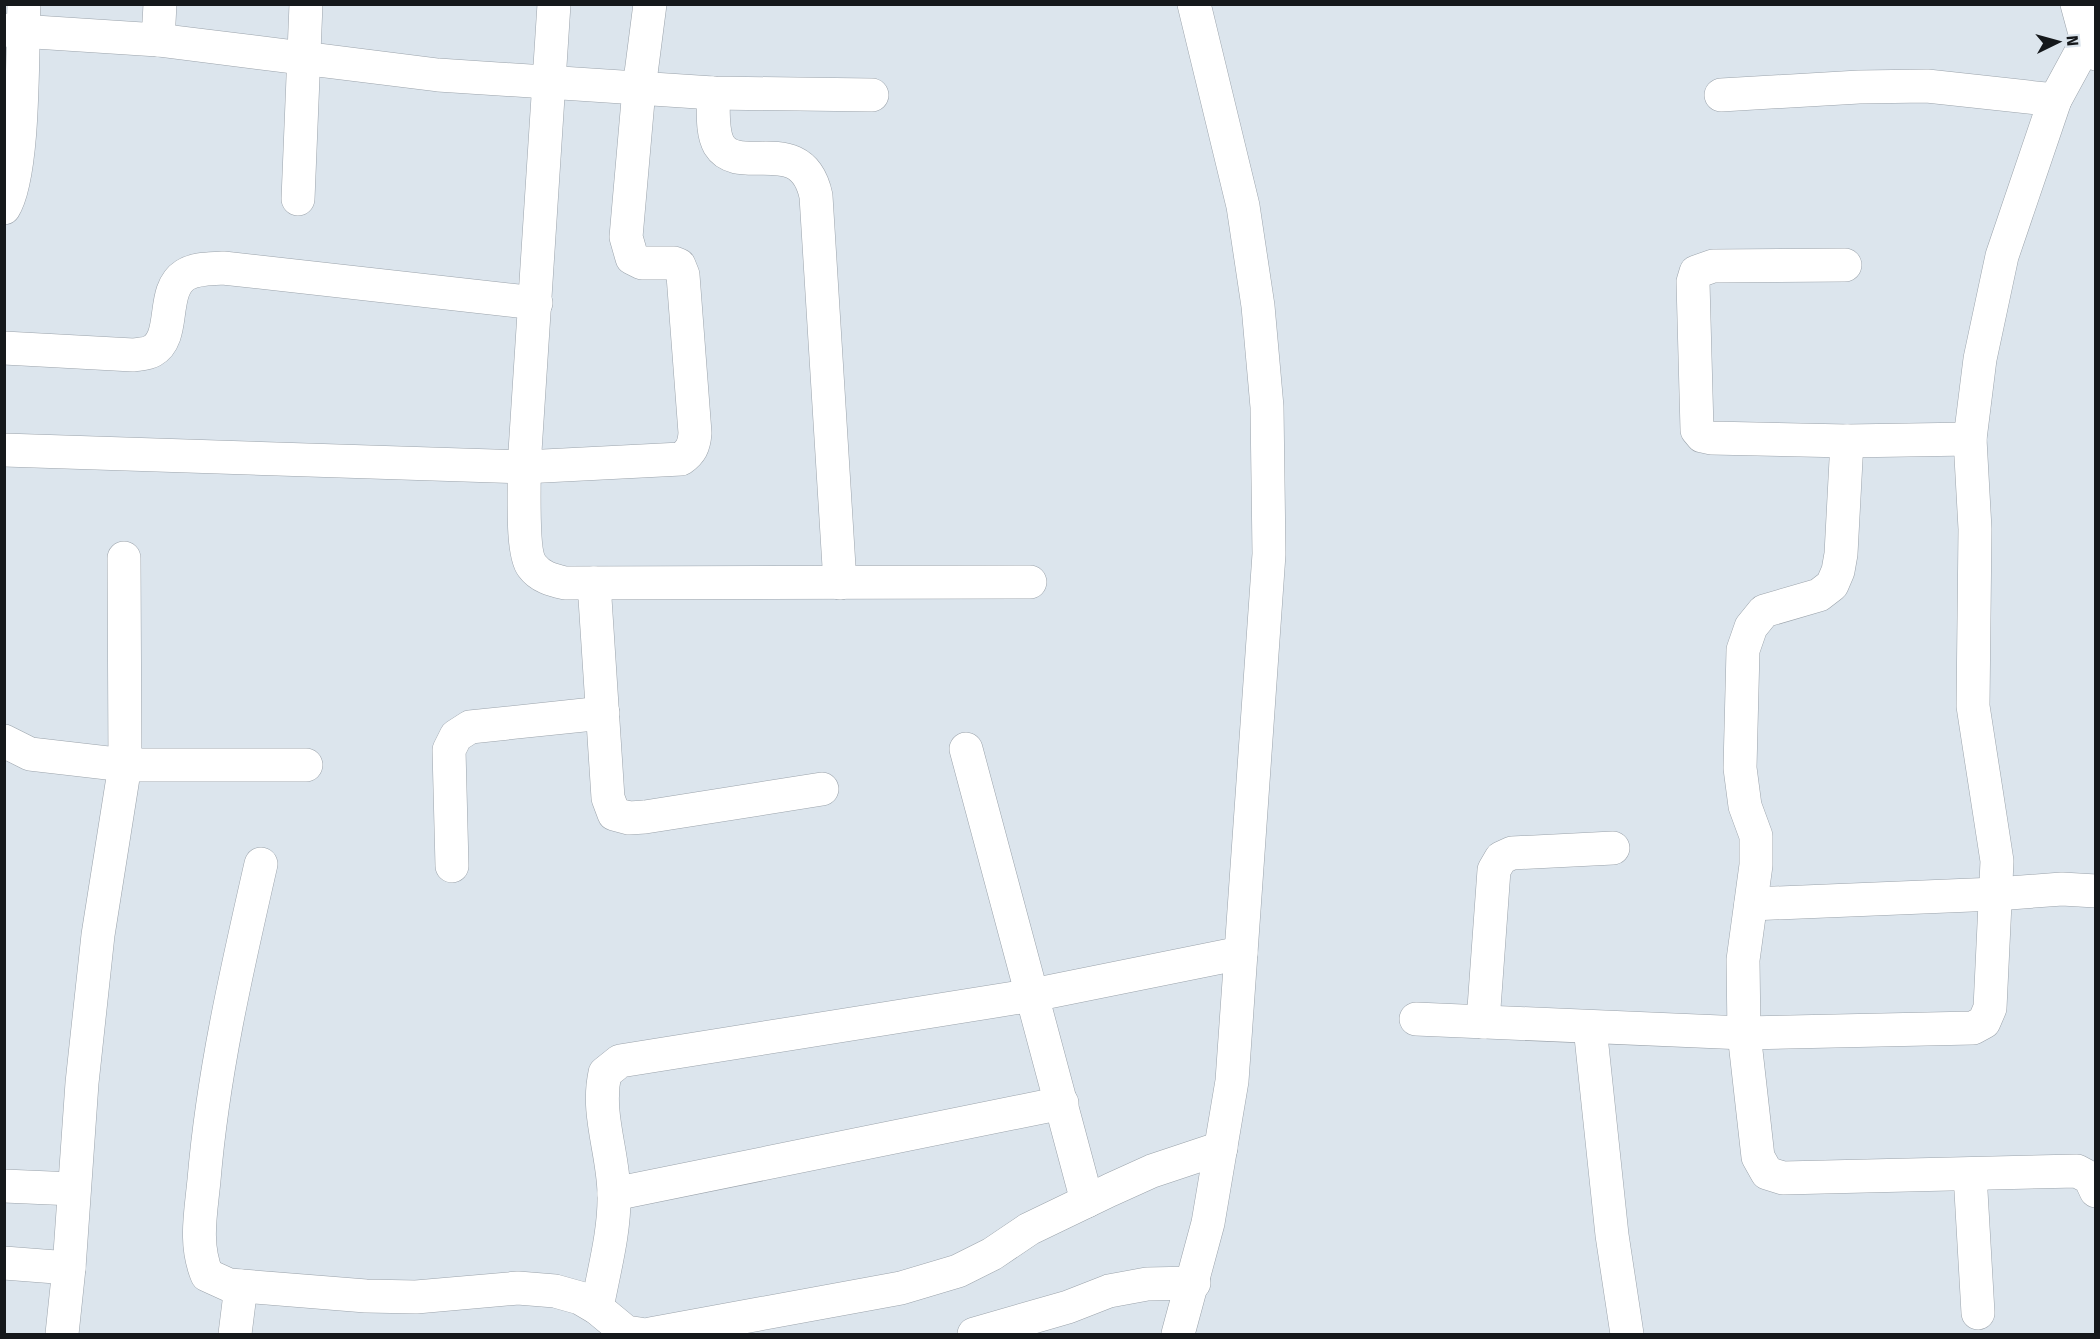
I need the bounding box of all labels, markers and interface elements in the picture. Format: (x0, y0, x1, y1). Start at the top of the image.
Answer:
north arrow (2028, 12, 2088, 72)
text: N (2063, 35, 2082, 47)

